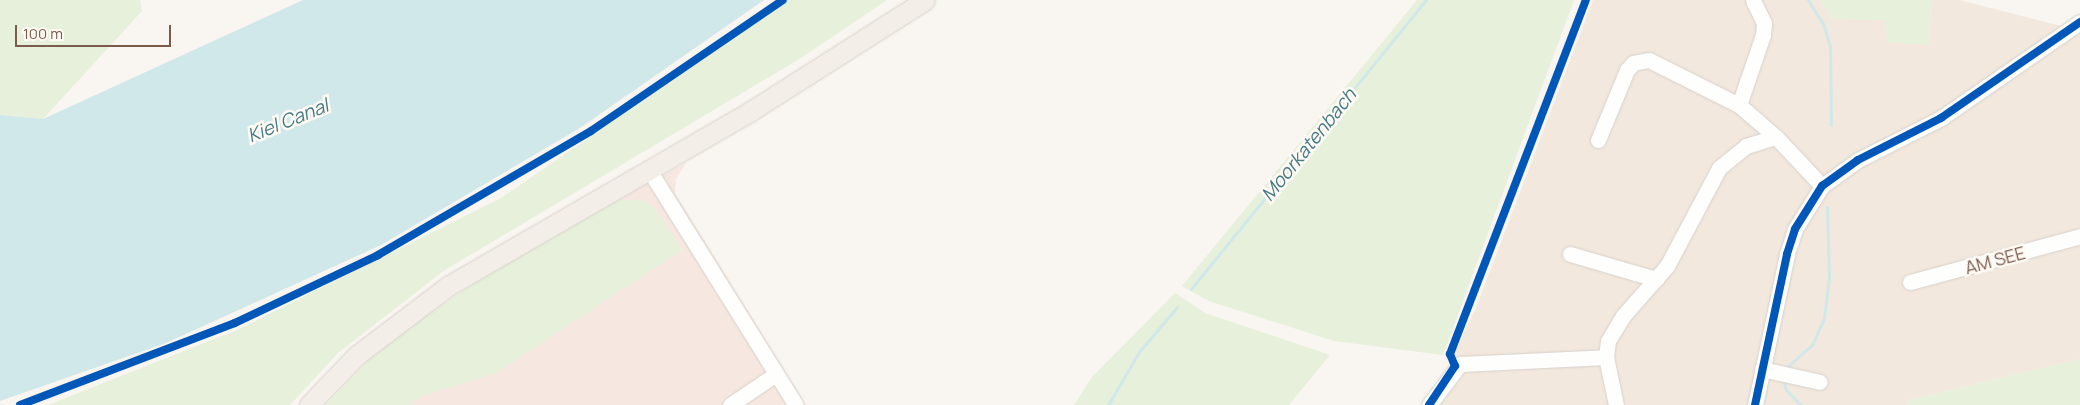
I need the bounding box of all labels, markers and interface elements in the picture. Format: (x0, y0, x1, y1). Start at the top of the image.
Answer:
scale bar (18, 15, 174, 47)
text: 100 m (23, 23, 63, 44)
water label: Moorkatenbach (1257, 84, 1361, 206)
water label: Kiel Canal (244, 94, 332, 148)
street label: AM SEE (1962, 242, 2028, 278)

